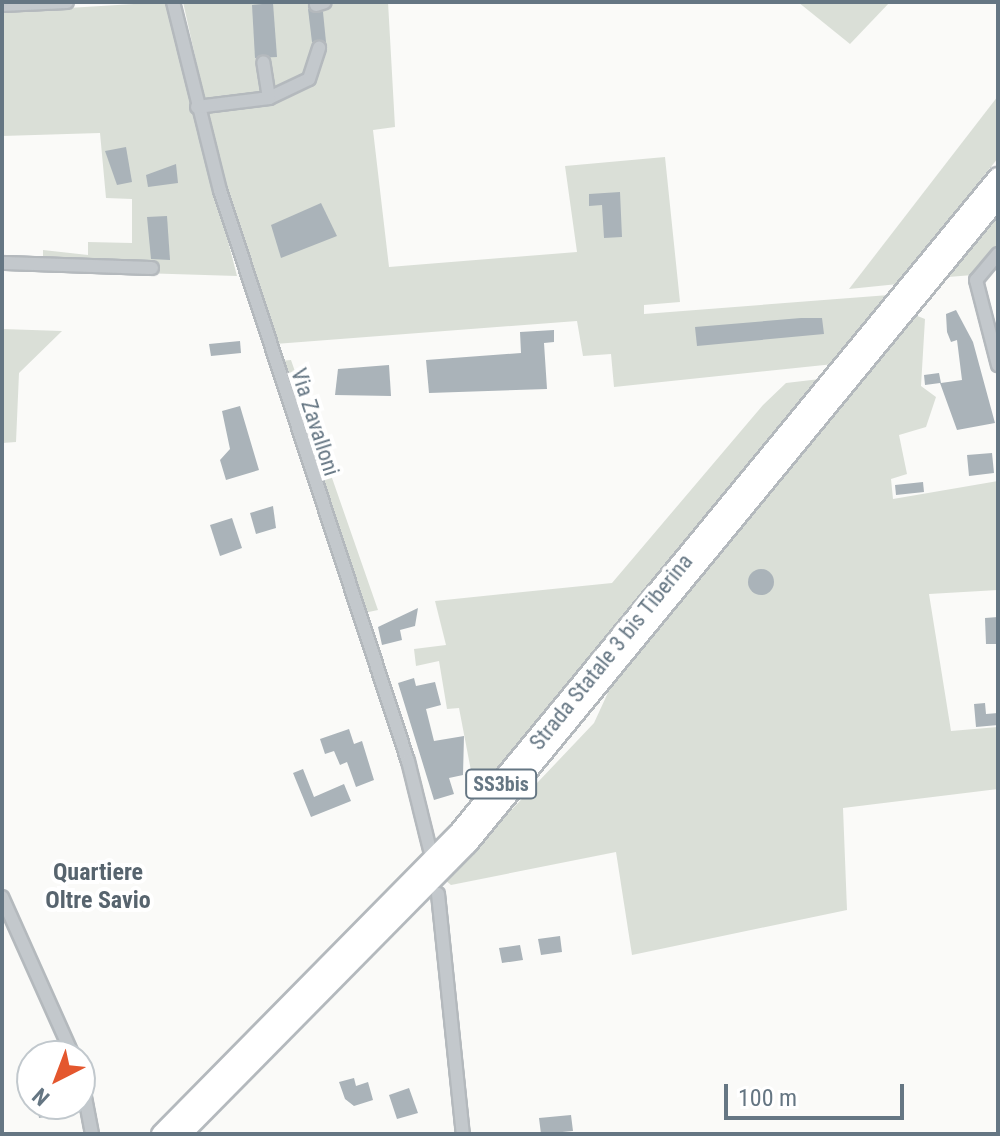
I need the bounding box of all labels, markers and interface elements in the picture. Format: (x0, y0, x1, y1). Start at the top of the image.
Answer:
street label: Via Zavalloni (285, 365, 345, 479)
street label: Strada Statale 3 bis Tiberina (524, 549, 698, 755)
road number: SS3bis (465, 768, 537, 800)
district label: Quartiere Oltre Savio (45, 859, 151, 915)
north arrow (16, 1040, 96, 1120)
scale bar (728, 1068, 908, 1118)
text: N (28, 1083, 54, 1111)
text: 100 m (738, 1084, 797, 1112)

